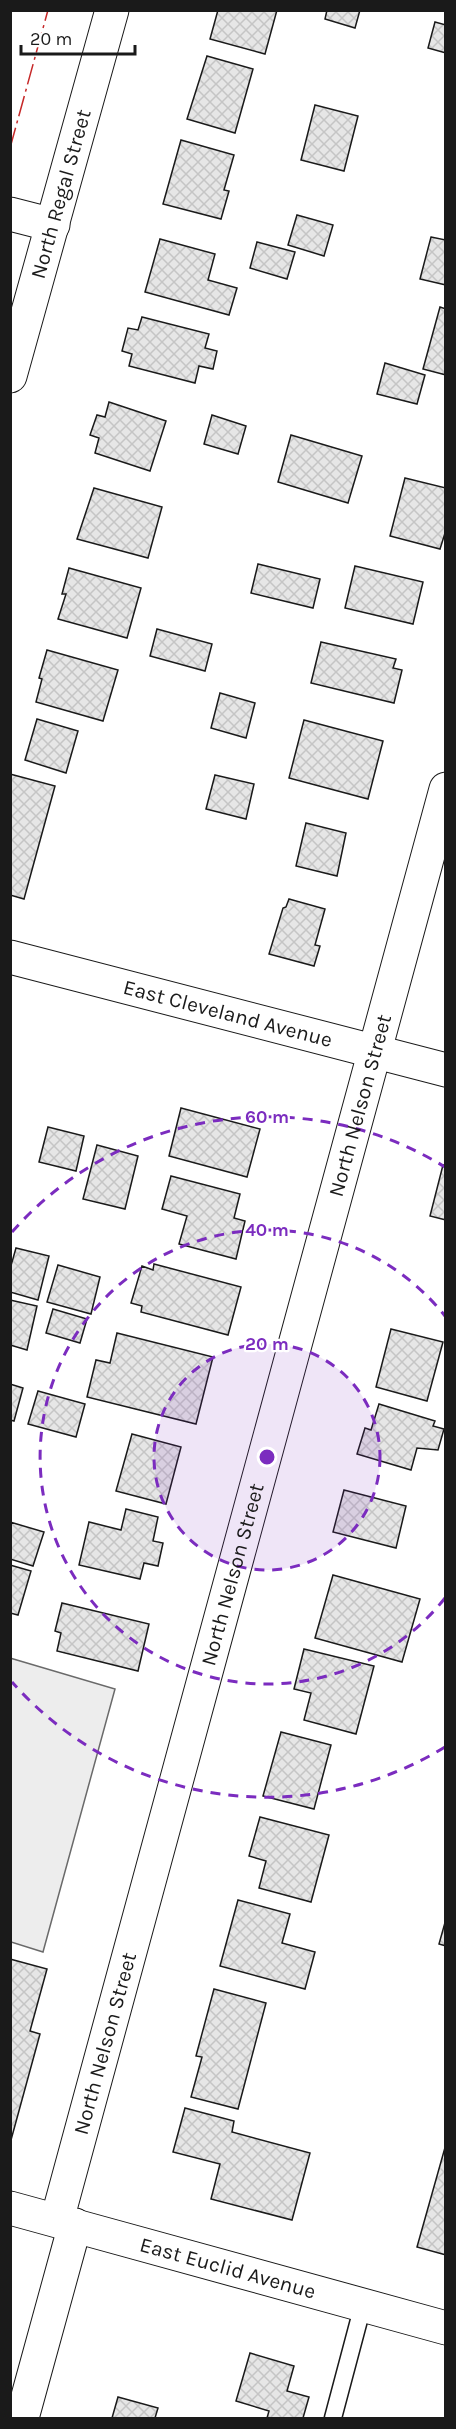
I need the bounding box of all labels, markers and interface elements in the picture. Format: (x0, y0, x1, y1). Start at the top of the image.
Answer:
scale bar (21, 18, 135, 56)
text: 20 m (30, 28, 72, 50)
street label: North Regal Street (26, 106, 96, 281)
street label: East Cleveland Avenue (121, 975, 335, 1052)
street label: North Nelson Street (324, 1011, 396, 1199)
text: 60 m (245, 1106, 289, 1128)
text: 40 m (245, 1219, 289, 1241)
text: 20 m (245, 1333, 289, 1355)
centre of rings (257, 1447, 277, 1467)
street label: North Nelson Street (196, 1480, 269, 1668)
street label: North Nelson Street (69, 1949, 141, 2137)
street label: East Euclid Avenue (137, 2232, 319, 2304)

